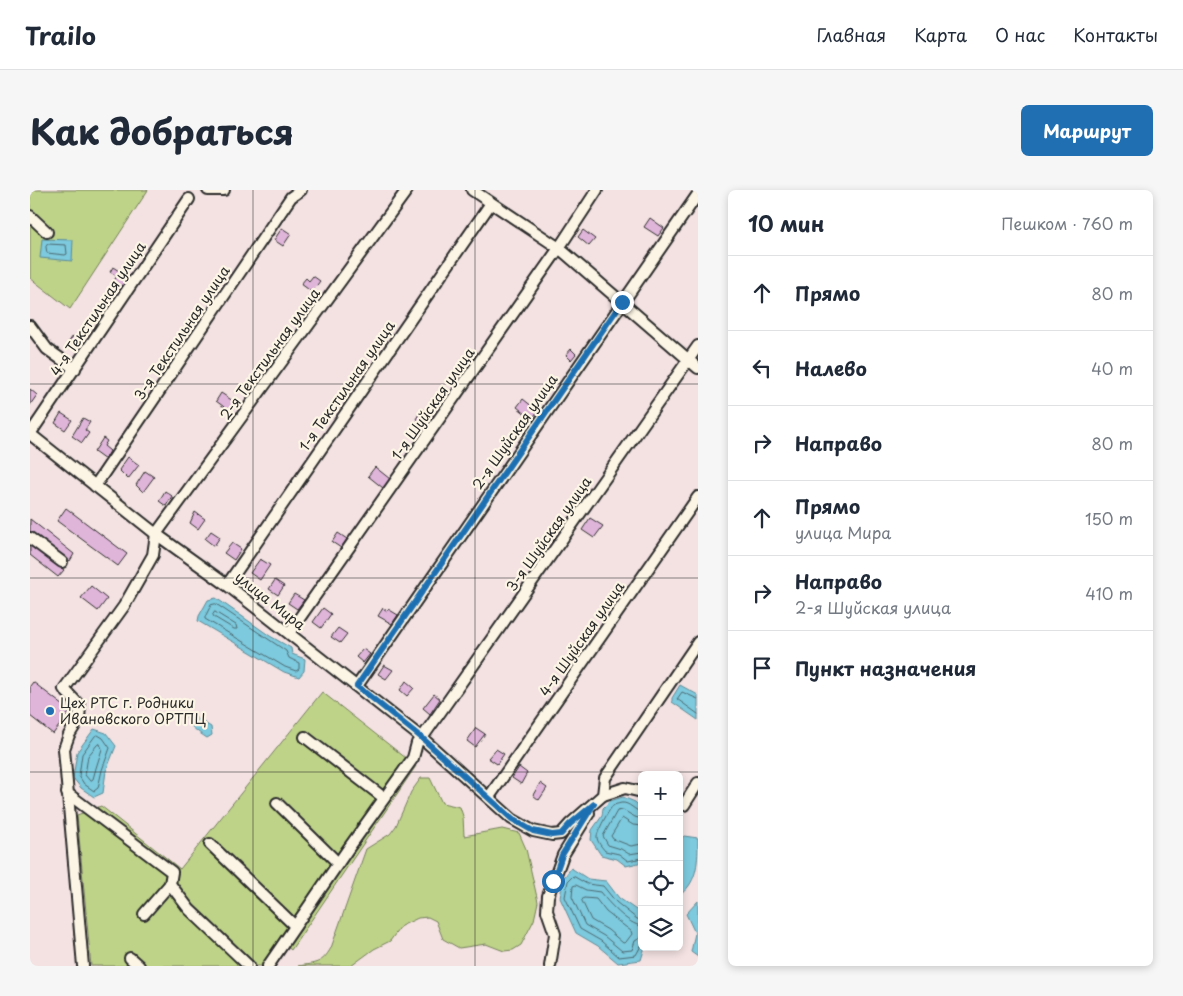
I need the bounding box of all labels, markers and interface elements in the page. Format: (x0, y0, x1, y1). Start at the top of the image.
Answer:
text: Trailo (25, 17, 96, 53)
text: Главная (817, 21, 886, 48)
text: Карта (914, 21, 967, 48)
text: О нас (995, 21, 1045, 48)
text: Контакты (1073, 21, 1158, 48)
text: Как добраться (30, 104, 294, 157)
button: Маршрут (1021, 105, 1153, 156)
text: 10 мин (748, 207, 824, 239)
text: Пешком · 760 m (1001, 211, 1133, 235)
street label: 4-я Текстильная улица (45, 237, 151, 380)
street label: 3-я Текстильная улица (129, 261, 235, 404)
icon: ahead (748, 279, 776, 307)
text: Прямо (795, 279, 860, 307)
text: 80 m (1091, 281, 1133, 305)
street label: 2-я Текстильная улица (215, 283, 325, 424)
route end (611, 291, 634, 314)
street label: 1-я Текстильная улица (294, 316, 400, 455)
street label: 1-я Шуйская улица (386, 343, 479, 464)
icon: left (748, 354, 776, 382)
text: Налево (795, 354, 867, 382)
text: 40 m (1091, 356, 1133, 380)
street label: 2-я Шуйская улица (467, 370, 562, 494)
icon: right (748, 429, 776, 457)
text: Направо (795, 429, 882, 457)
text: 80 m (1091, 431, 1133, 455)
street label: 3-я Шуйская улица (501, 472, 596, 595)
text: Прямо (795, 492, 860, 520)
icon: ahead (748, 504, 776, 532)
text: 150 m (1085, 506, 1133, 530)
text: улица Мира (795, 520, 891, 544)
street label: улица Мира (231, 566, 310, 635)
text: Направо (795, 567, 882, 595)
street label: 4-я Шуйская улица (534, 577, 629, 700)
icon: right (748, 579, 776, 607)
text: 410 m (1085, 581, 1133, 605)
text: 2-я Шуйская улица (795, 595, 951, 619)
icon: arrive (748, 654, 776, 682)
text: Пункт назначения (795, 654, 976, 682)
place label: Цех РТС г. Родники Ивановского ОРТПЦ (60, 692, 207, 729)
marker: Цех РТС г. Родники Ивановского ОРТПЦ (44, 705, 56, 717)
map controls (638, 771, 683, 951)
button: + (638, 771, 683, 816)
button: − (638, 816, 683, 861)
button: locate (638, 861, 683, 906)
route start (542, 870, 565, 893)
button: layers (638, 906, 683, 951)

